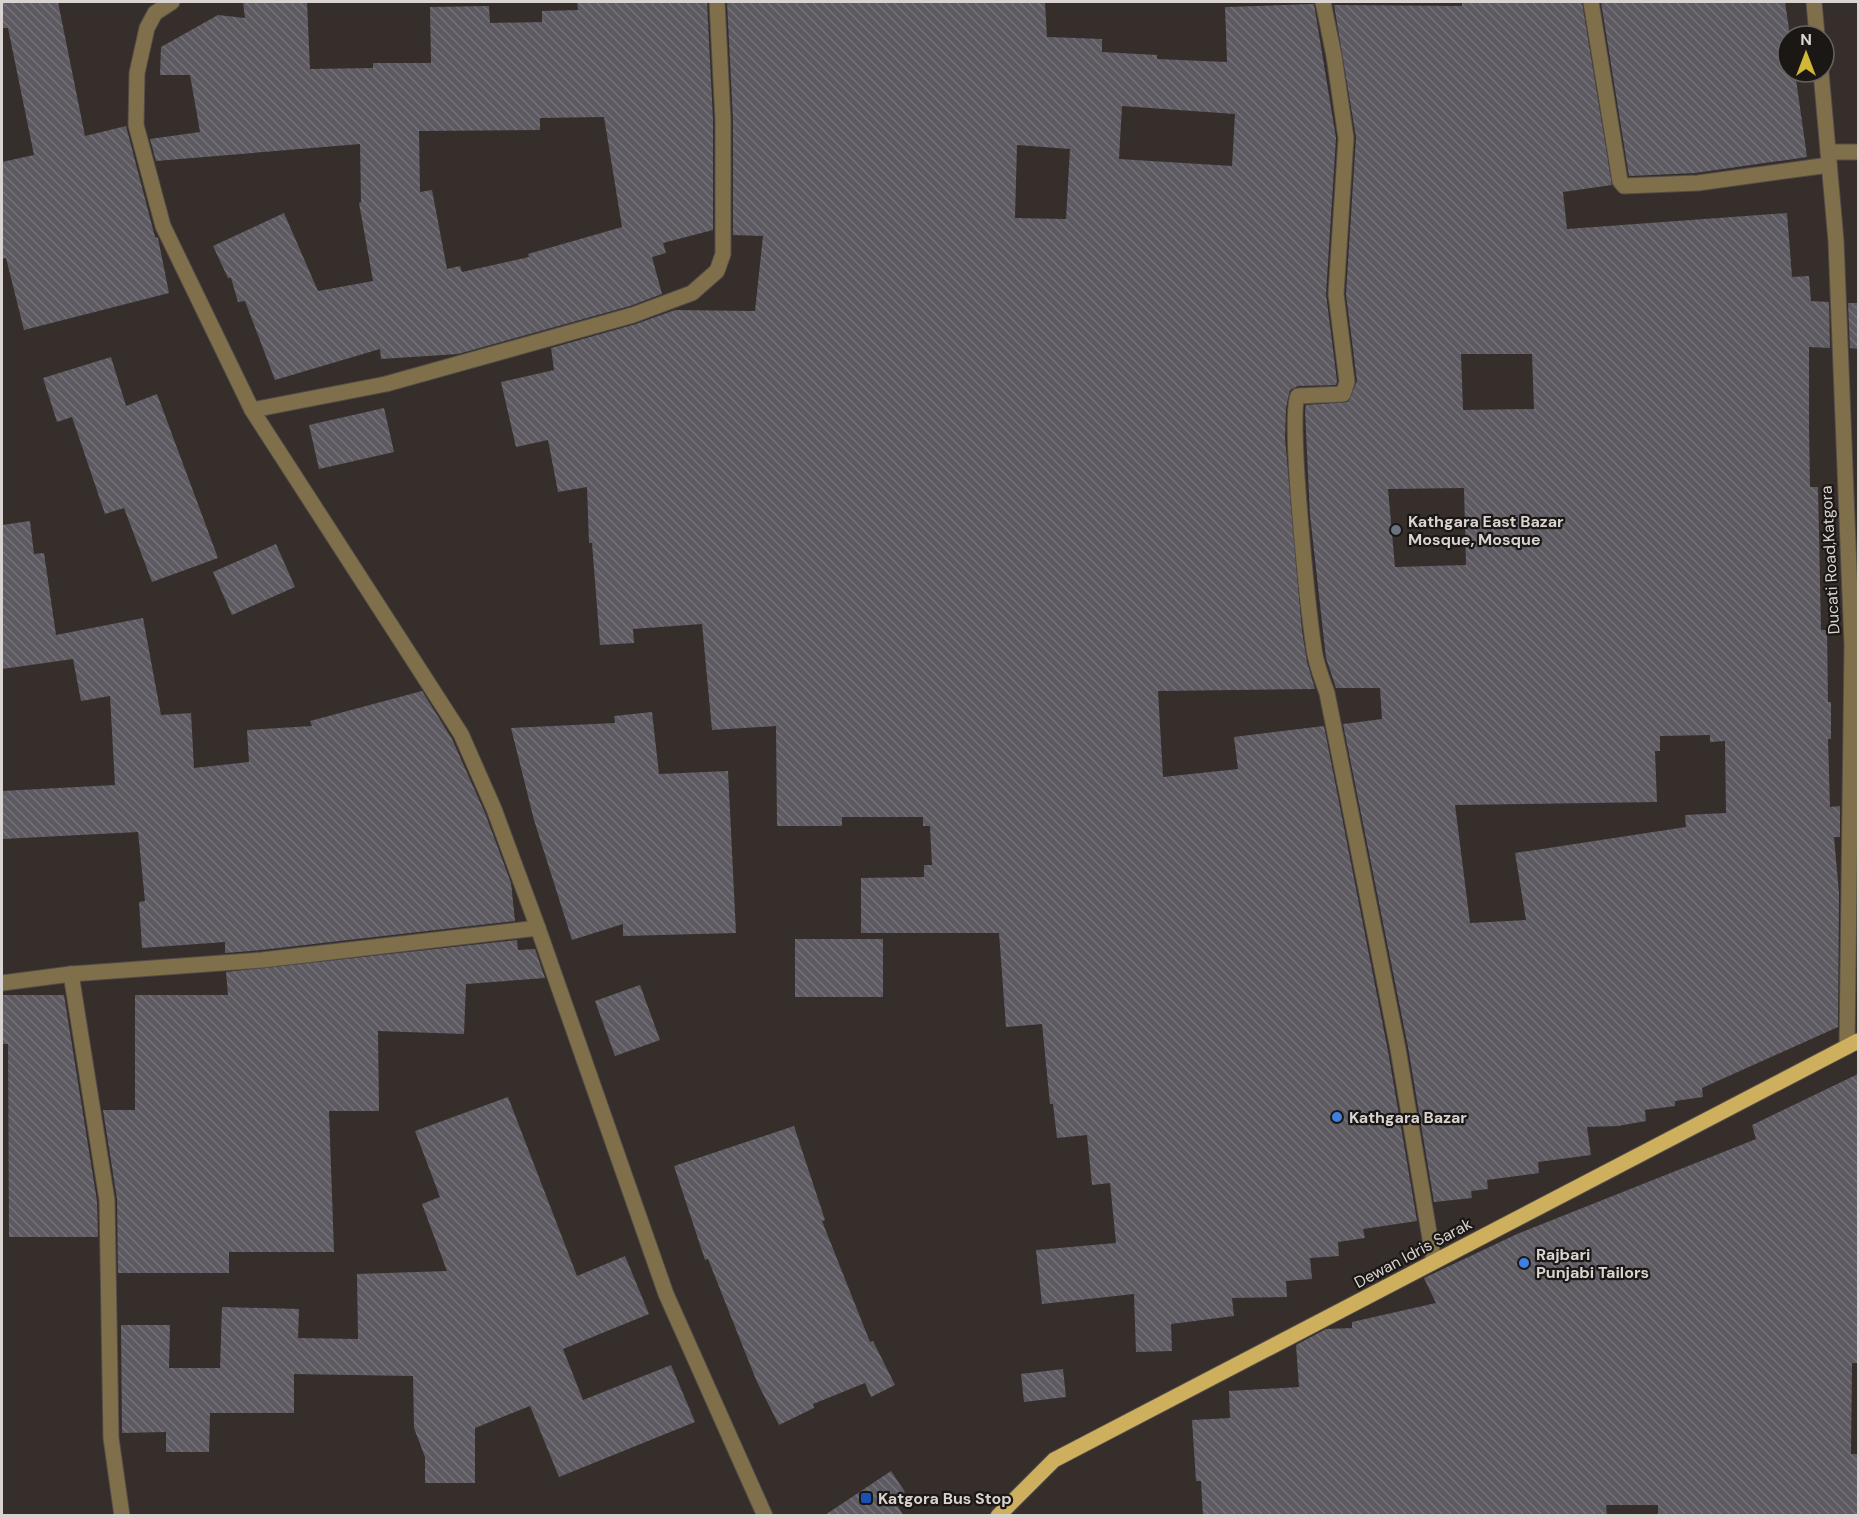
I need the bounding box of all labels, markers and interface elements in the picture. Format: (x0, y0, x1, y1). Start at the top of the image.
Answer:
north arrow (1776, 24, 1836, 84)
text: N (1800, 29, 1812, 50)
street label: Ducati Road,Katgora (1816, 485, 1844, 635)
place label: Kathgara East Bazar Mosque, Mosque (1408, 511, 1564, 550)
marker: Kathgara East Bazar Mosque, Mosque (1389, 523, 1403, 537)
place label: Kathgara Bazar (1349, 1107, 1467, 1128)
marker: Kathgara Bazar (1330, 1110, 1344, 1124)
street label: Dewan Idris Sarak (1351, 1213, 1475, 1293)
place label: Rajbari Punjabi Tailors (1536, 1244, 1649, 1283)
marker: Rajbari Punjabi Tailors (1517, 1256, 1531, 1270)
place label: Katgora Bus Stop (878, 1488, 1012, 1509)
marker: Katgora Bus Stop (859, 1491, 873, 1505)

